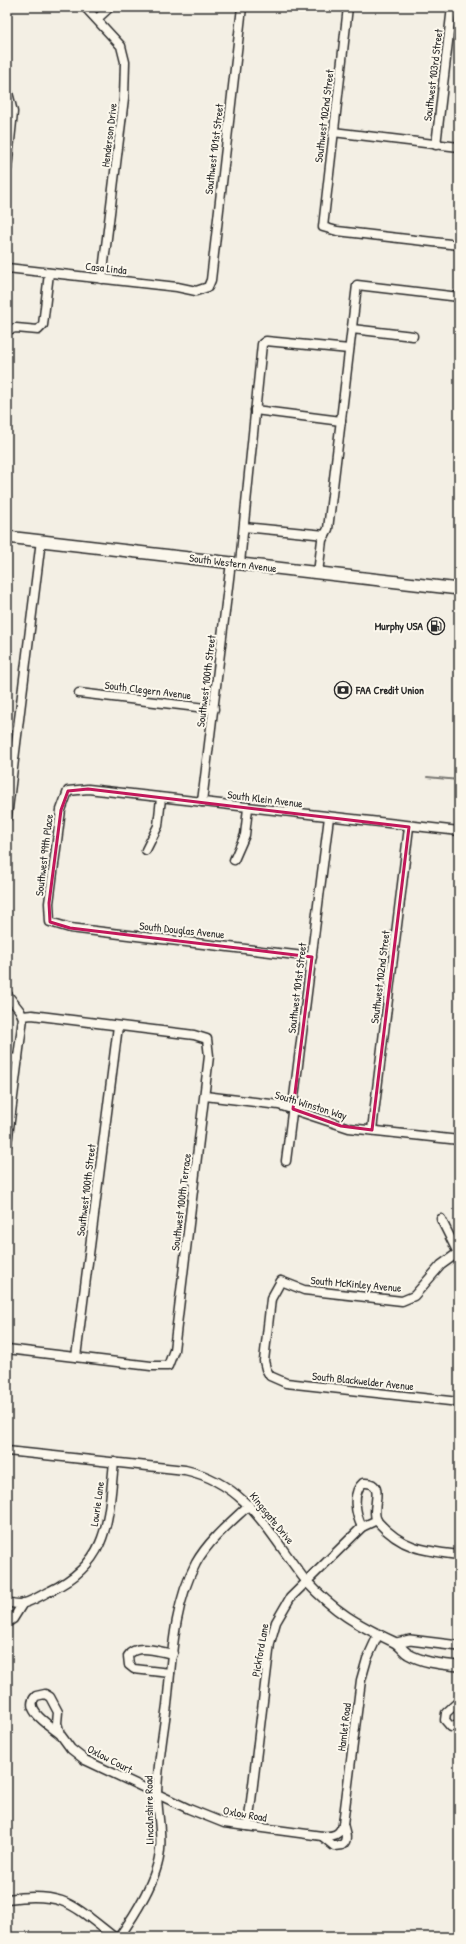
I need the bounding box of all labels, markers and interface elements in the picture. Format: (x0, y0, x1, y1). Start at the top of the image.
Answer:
street label: Southwest 103rd Street (420, 28, 446, 122)
street label: Southwest 102nd Street (311, 68, 337, 163)
street label: Henderson Drive (98, 102, 120, 168)
street label: Southwest 101st Street (201, 103, 227, 195)
street label: Casa Linda (85, 259, 128, 277)
street label: South Western Avenue (188, 551, 278, 575)
fuel station icon: Murphy USA (426, 616, 446, 636)
place label: Murphy USA (375, 619, 424, 634)
street label: Southwest 100th Street (193, 634, 219, 728)
street label: South Clegern Avenue (104, 678, 193, 702)
bank icon: FAA Credit Union (333, 680, 353, 700)
place label: FAA Credit Union (355, 683, 424, 697)
street label: South Klein Avenue (227, 787, 304, 811)
street label: Southwest 99th Place (32, 813, 56, 897)
street label: South Douglas Avenue (139, 919, 226, 942)
street label: Southwest 102nd Street (367, 929, 393, 1024)
street label: Southwest 101st Street (284, 942, 310, 1034)
street label: South Winston Way (273, 1087, 349, 1123)
street label: Southwest 100th Street (73, 1143, 99, 1237)
street label: Southwest 100th Terrace (168, 1152, 194, 1252)
street label: South McKinley Avenue (310, 1273, 403, 1295)
street label: South Blackwelder Avenue (311, 1369, 415, 1393)
street label: Lowrie Lane (87, 1480, 107, 1527)
street label: Kingsgate Drive (247, 1489, 298, 1547)
street label: Pickford Lane (248, 1622, 272, 1678)
street label: Hamlet Road (334, 1701, 354, 1752)
street label: Oxlow Court (85, 1742, 135, 1776)
street label: Lincolnshire Road (141, 1775, 157, 1844)
street label: Oxlow Road (222, 1803, 269, 1825)

